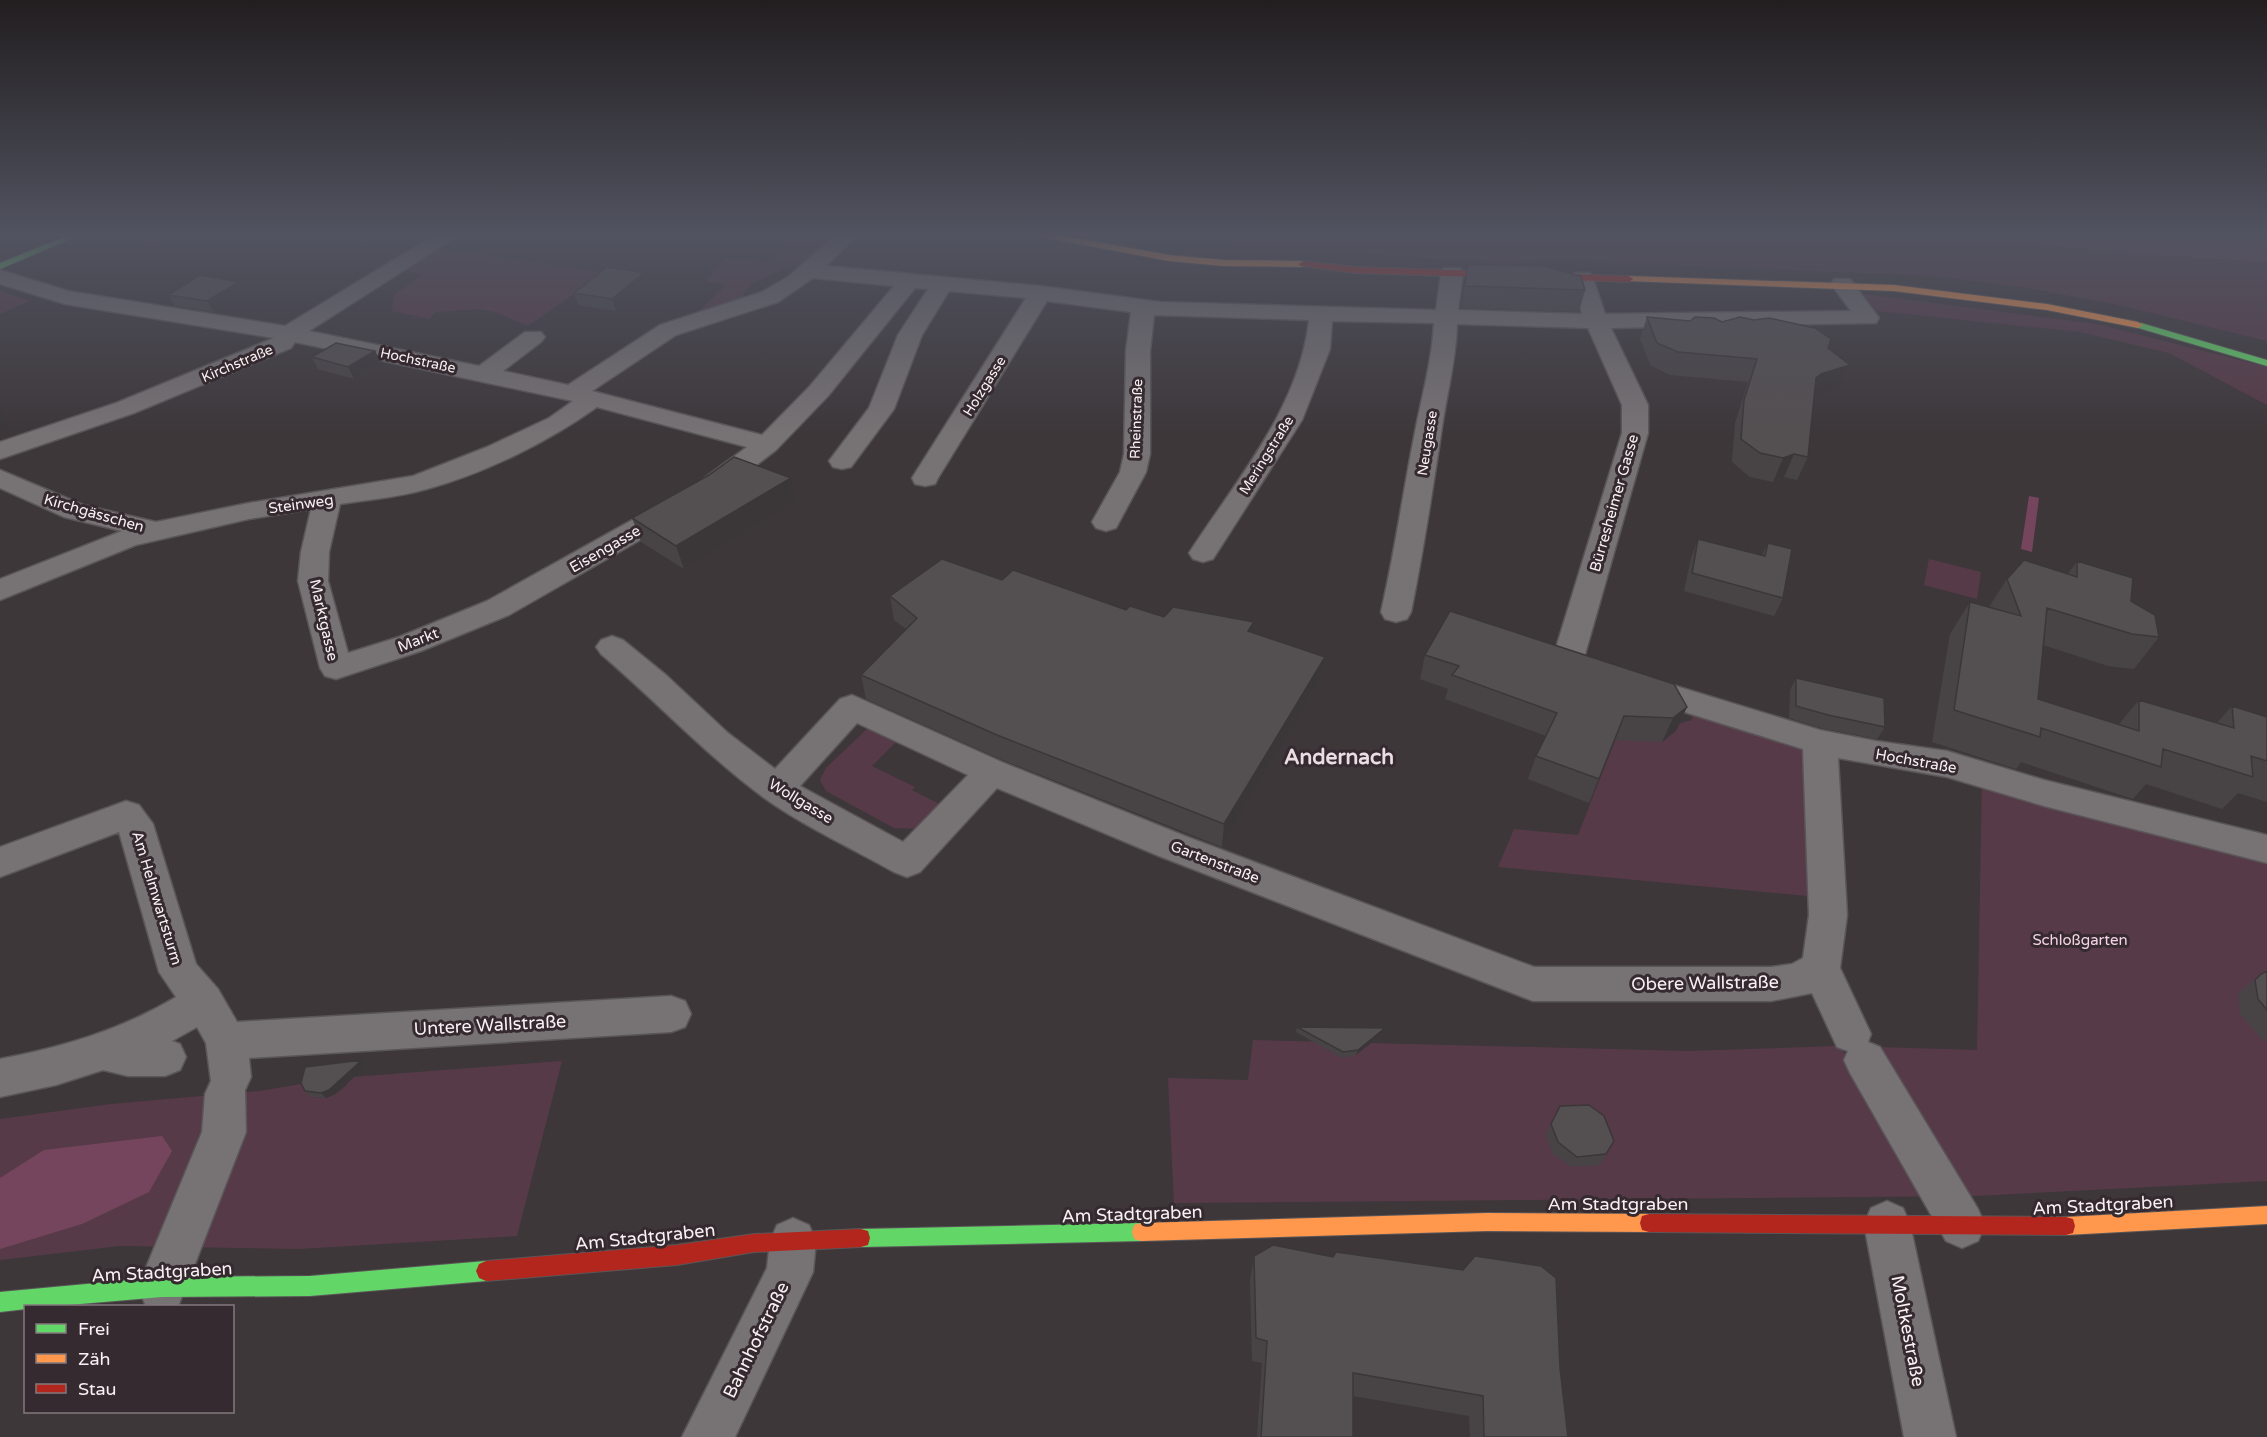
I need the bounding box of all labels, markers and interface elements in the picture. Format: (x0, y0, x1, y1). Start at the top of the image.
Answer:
street label: Kirchstraße (199, 341, 275, 386)
street label: Hochstraße (379, 344, 457, 377)
street label: Holzgasse (959, 353, 1010, 419)
street label: Rheinstraße (1127, 379, 1146, 459)
street label: Neugasse (1414, 409, 1441, 477)
street label: Meringstraße (1236, 413, 1297, 498)
street label: Bürresheimer Gasse (1586, 432, 1642, 574)
street label: Kirchgässchen (42, 490, 146, 536)
street label: Steinweg (267, 491, 335, 517)
street label: Eisengasse (566, 521, 644, 577)
street label: Marktgasse (306, 577, 342, 663)
street label: Markt (395, 624, 441, 656)
district label: Andernach (1284, 745, 1394, 770)
street label: Hochstraße (1874, 745, 1958, 777)
street label: Wollgasse (766, 775, 836, 827)
street label: Am Helmwartsturm (128, 829, 186, 967)
street label: Gartenstraße (1168, 837, 1262, 887)
park label: Schloßgarten (2032, 931, 2128, 949)
street label: Obere Wallstraße (1631, 971, 1779, 995)
street label: Untere Wallstraße (413, 1010, 567, 1040)
street label: Am Stadtgraben (2032, 1190, 2174, 1220)
street label: Am Stadtgraben (1547, 1193, 1689, 1215)
street label: Am Stadtgraben (1061, 1201, 1203, 1227)
street label: Am Stadtgraben (574, 1219, 716, 1255)
street label: Am Stadtgraben (91, 1257, 233, 1287)
street label: Moltkestraße (1886, 1274, 1930, 1388)
street label: Bahnhofstraße (718, 1278, 794, 1402)
legend (24, 1305, 234, 1413)
text: Frei (78, 1318, 110, 1340)
text: Zäh (78, 1348, 111, 1370)
text: Stau (78, 1378, 117, 1400)

